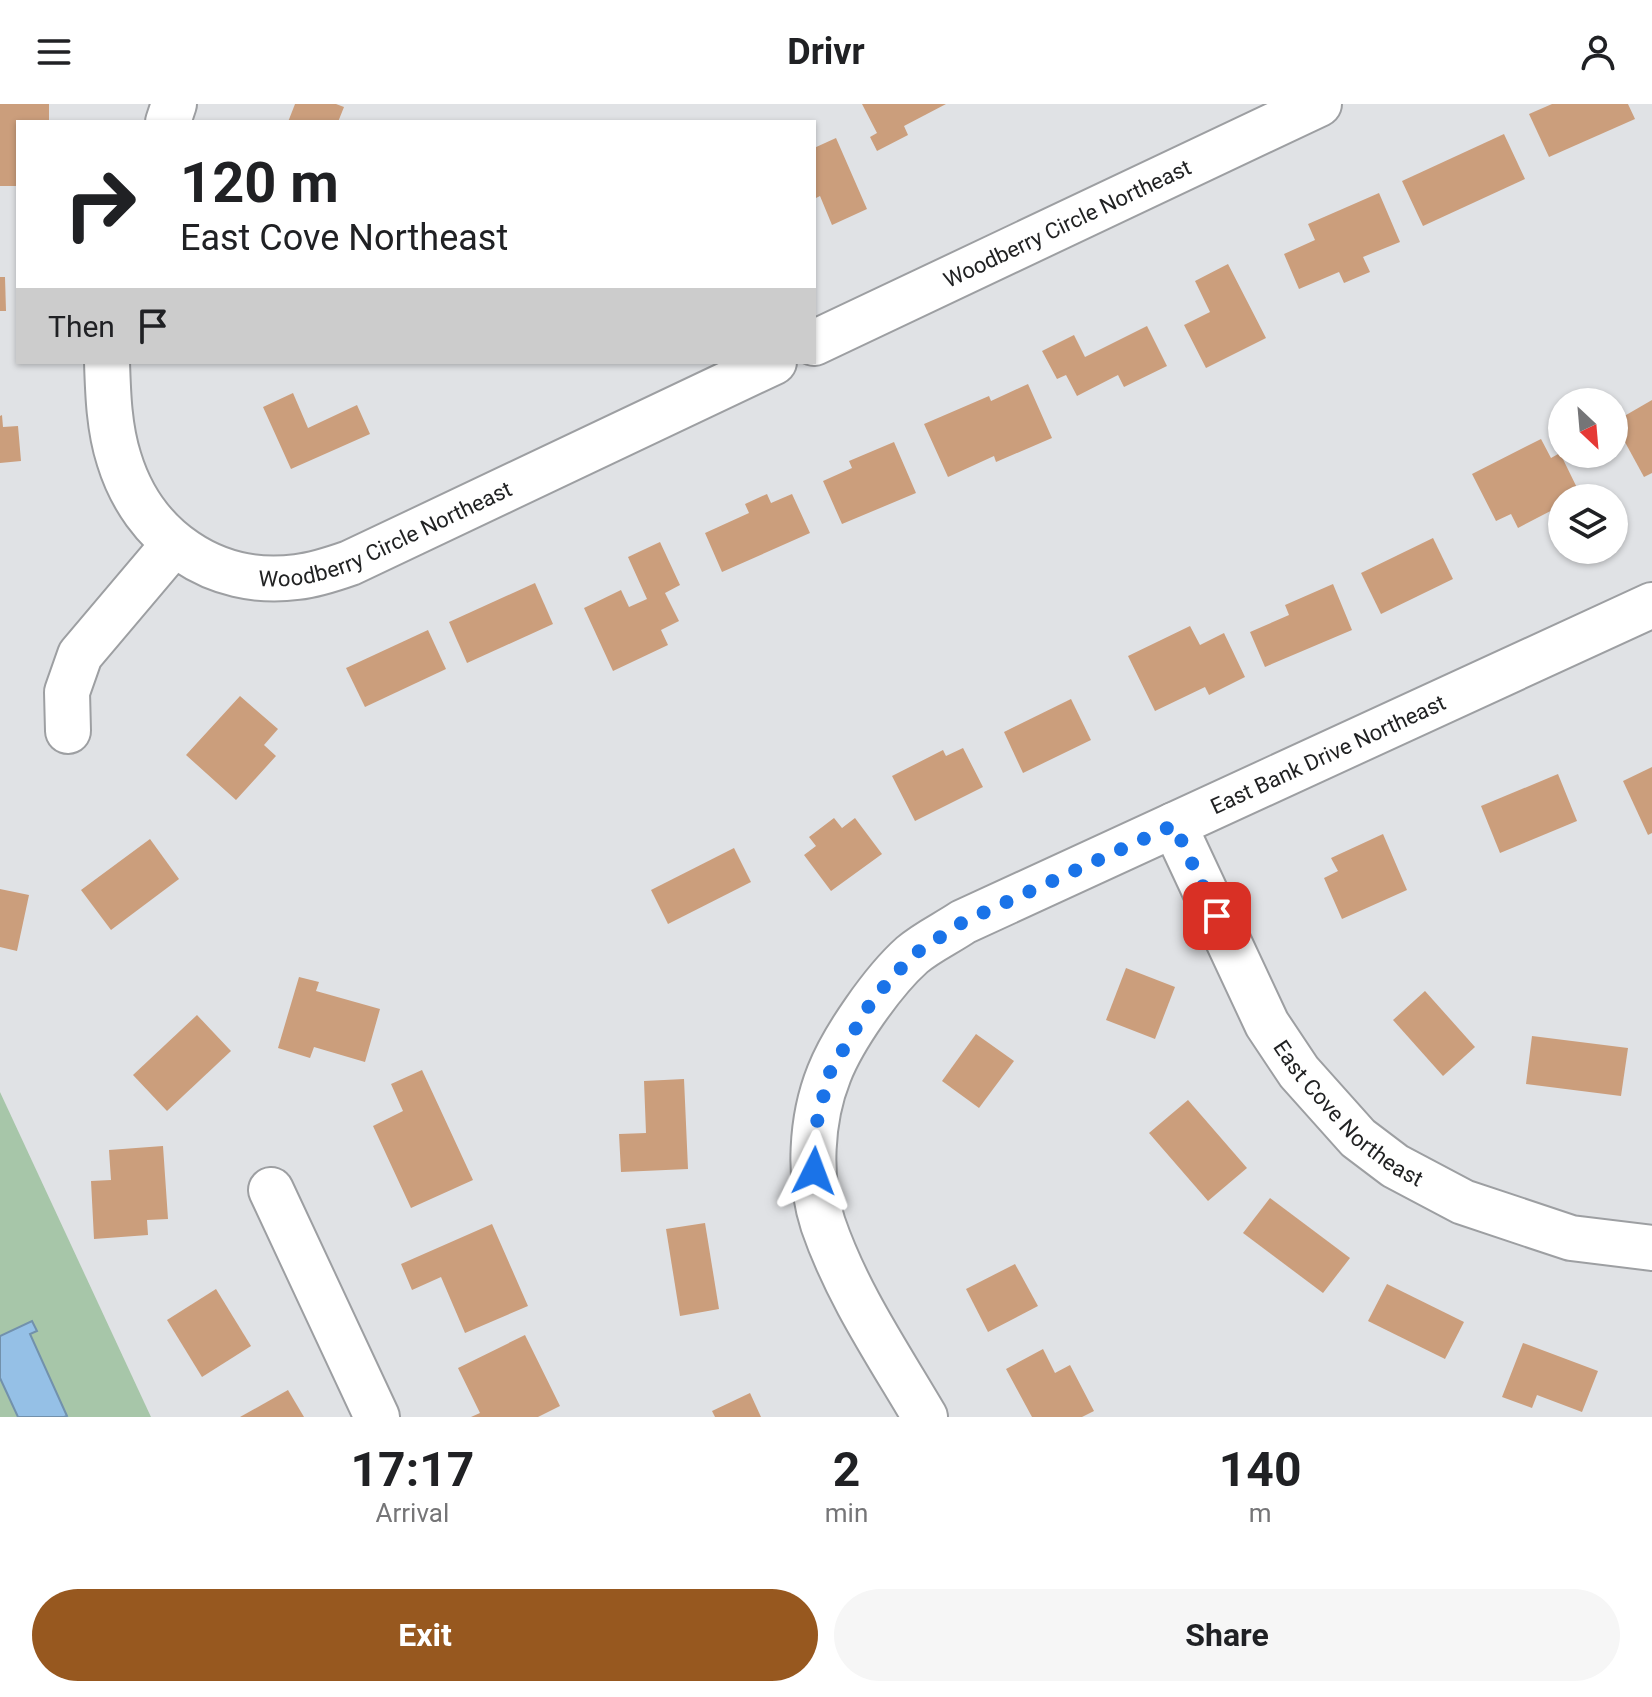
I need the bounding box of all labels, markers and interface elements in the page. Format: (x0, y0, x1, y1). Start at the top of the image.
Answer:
icon: menu (32, 30, 76, 74)
icon: person (1576, 30, 1620, 74)
text: Drivr (787, 31, 865, 73)
text: 120 m (180, 150, 339, 216)
icon: right (48, 152, 152, 256)
street label: Woodberry Circle Northeast (939, 154, 1195, 292)
text: East Cove Northeast (180, 217, 508, 259)
icon: arrive (131, 304, 175, 348)
text: Then (48, 309, 115, 344)
north arrow (1548, 388, 1628, 468)
map controls (1548, 388, 1628, 564)
street label: Woodberry Circle Northeast (258, 476, 515, 591)
button: layers (1548, 484, 1628, 564)
street label: East Bank Drive Northeast (1206, 689, 1449, 819)
pin (1183, 882, 1251, 950)
icon: arrive (1195, 894, 1239, 938)
street label: East Cove Northeast (1269, 1035, 1427, 1191)
position arrow (772, 1129, 856, 1213)
text: 17:17 (351, 1441, 474, 1498)
text: 2 (833, 1441, 860, 1498)
text: 140 (1219, 1441, 1301, 1498)
text: Arrival (376, 1498, 449, 1528)
text: min (825, 1498, 868, 1528)
text: m (1249, 1498, 1272, 1528)
button: Exit (32, 1589, 818, 1681)
button: Share (834, 1589, 1620, 1681)

